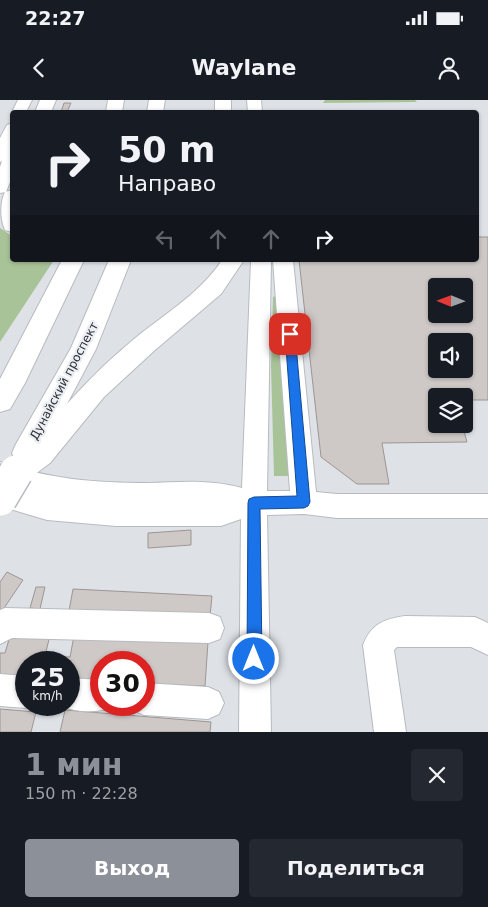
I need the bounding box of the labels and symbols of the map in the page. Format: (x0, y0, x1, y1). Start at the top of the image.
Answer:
north arrow (428, 278, 472, 322)
pin (269, 313, 311, 355)
street label: Дунайский проспект (27, 320, 101, 442)
position arrow (227, 632, 279, 684)
speed limit sign: 30 (90, 651, 155, 716)

